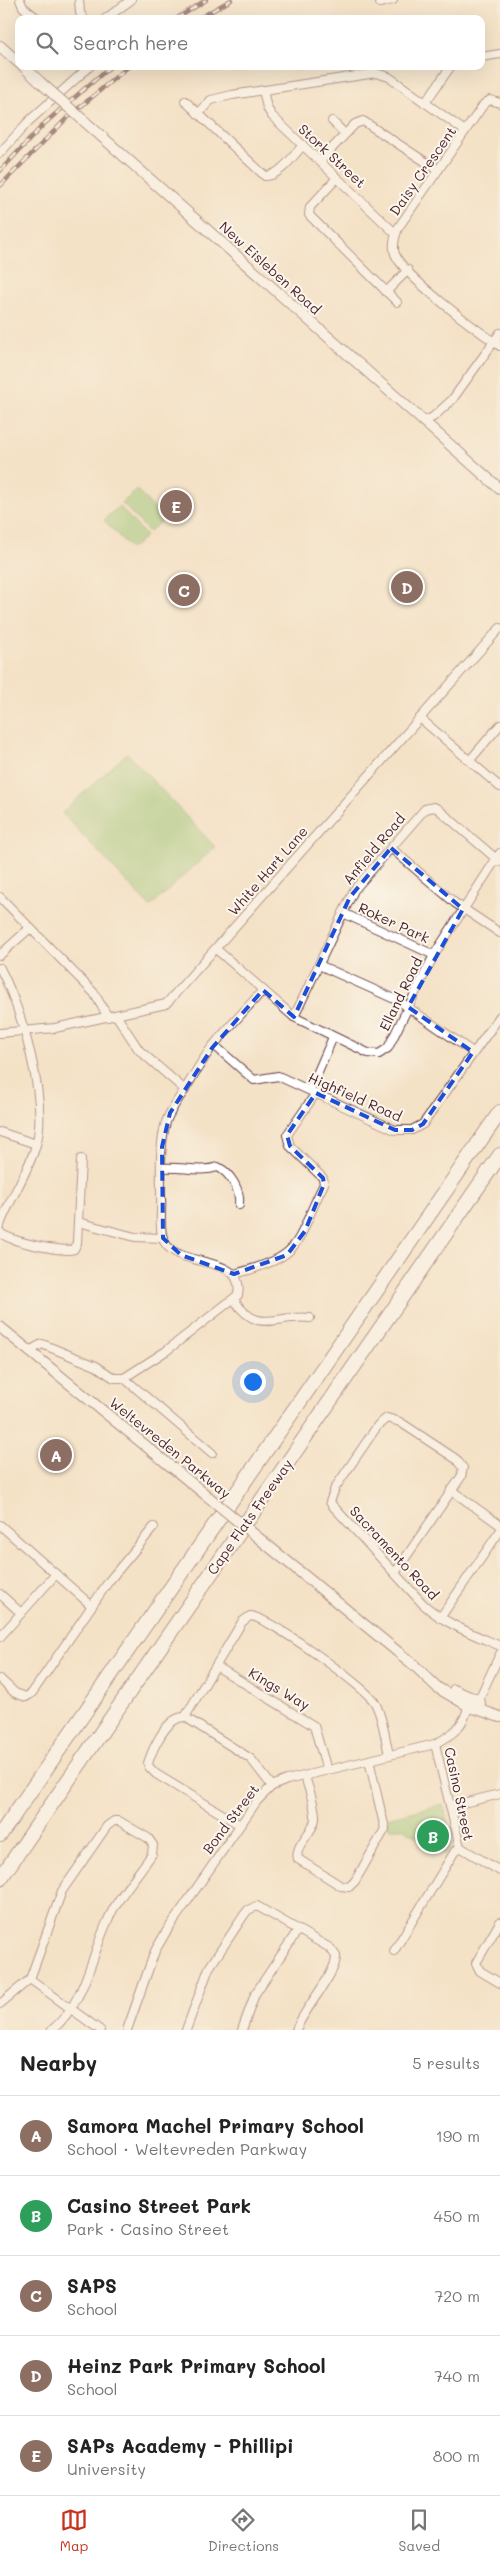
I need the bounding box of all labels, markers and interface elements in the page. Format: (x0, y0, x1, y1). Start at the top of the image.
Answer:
search box (15, 15, 485, 70)
icon: search (33, 29, 61, 57)
text: Search here (73, 30, 189, 55)
street label: Stork Street (294, 119, 370, 192)
street label: Daisy Crescent (385, 122, 460, 219)
street label: New Eisleben Road (216, 217, 325, 318)
pin: E (160, 487, 192, 525)
pin: D (391, 568, 423, 606)
pin: C (168, 571, 200, 609)
street label: Anfield Road (338, 809, 409, 888)
street label: White Hart Lane (223, 822, 312, 919)
street label: Roker Park (355, 898, 433, 947)
street label: Elland Road (375, 954, 427, 1034)
street label: Highfield Road (305, 1067, 405, 1126)
your location (240, 1369, 266, 1395)
street label: Weltevreden Parkway (106, 1393, 235, 1502)
pin: A (40, 1436, 72, 1474)
street label: Cape Flats Freeway (202, 1455, 297, 1578)
street label: Sacramento Road (346, 1502, 443, 1604)
street label: Kings Way (245, 1663, 313, 1714)
street label: Casino Street (440, 1746, 479, 1842)
street label: Bond Street (198, 1780, 263, 1857)
pin: B (417, 1817, 449, 1855)
text: Nearby (20, 2049, 97, 2076)
text: 5 results (412, 2052, 480, 2073)
text: Samora Machel Primary School (67, 2113, 364, 2138)
text: A (30, 2125, 42, 2146)
text: 190 m (436, 2125, 480, 2146)
text: School · Weltevreden Parkway (67, 2138, 307, 2159)
text: Casino Street Park (67, 2193, 251, 2218)
text: B (31, 2205, 41, 2226)
text: 450 m (434, 2205, 480, 2226)
text: Park · Casino Street (67, 2218, 229, 2239)
text: SAPS (67, 2273, 117, 2298)
text: C (30, 2285, 42, 2306)
text: 720 m (434, 2285, 480, 2306)
text: School (67, 2298, 117, 2319)
text: Heinz Park Primary School (67, 2353, 326, 2378)
text: D (30, 2365, 42, 2386)
text: 740 m (434, 2365, 480, 2386)
text: School (67, 2378, 117, 2399)
text: SAPs Academy - Phillipi (67, 2433, 294, 2458)
text: E (31, 2445, 41, 2466)
text: 800 m (433, 2445, 480, 2466)
text: University (67, 2458, 146, 2479)
tab: Map (60, 2506, 88, 2555)
tab: Directions (208, 2506, 279, 2555)
tab: Saved (399, 2506, 440, 2555)

